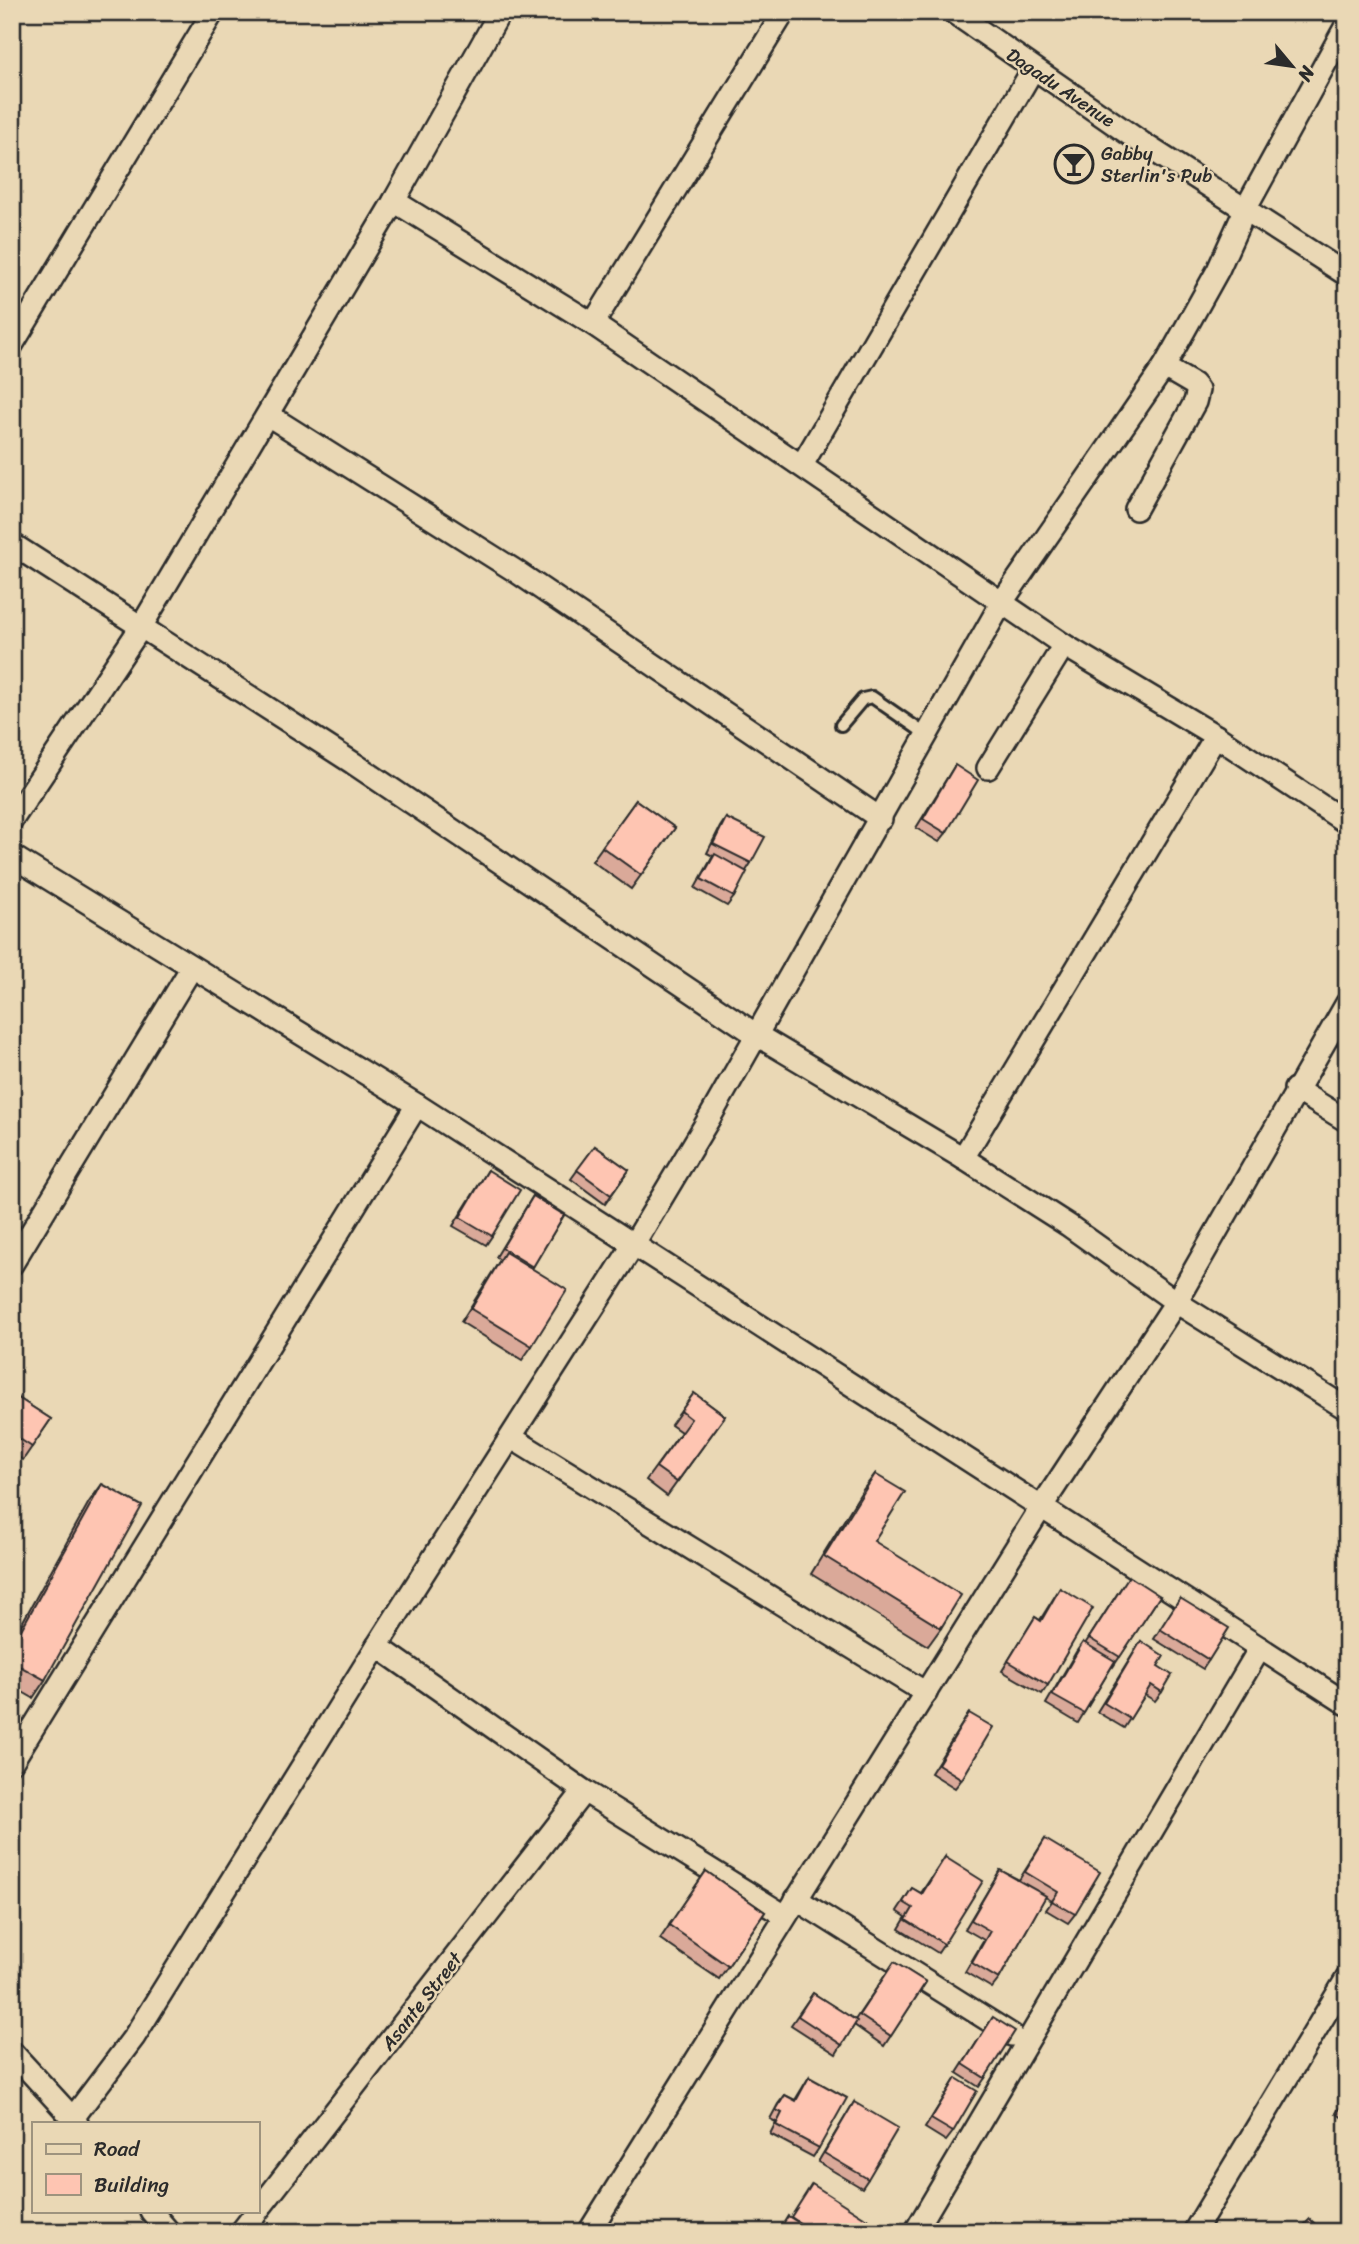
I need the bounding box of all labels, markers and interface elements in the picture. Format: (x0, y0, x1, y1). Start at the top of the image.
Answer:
north arrow (1258, 32, 1328, 102)
street label: Dagadu Avenue (999, 39, 1122, 136)
text: N (1288, 59, 1325, 88)
place label: Gabby Sterlin's Pub (1101, 137, 1212, 192)
bar icon: Gabby Sterlin's Pub (1053, 143, 1095, 185)
street label: Asante Street (371, 1944, 472, 2059)
legend (32, 2122, 259, 2212)
text: Road (94, 2130, 141, 2168)
text: Building (94, 2166, 170, 2204)

